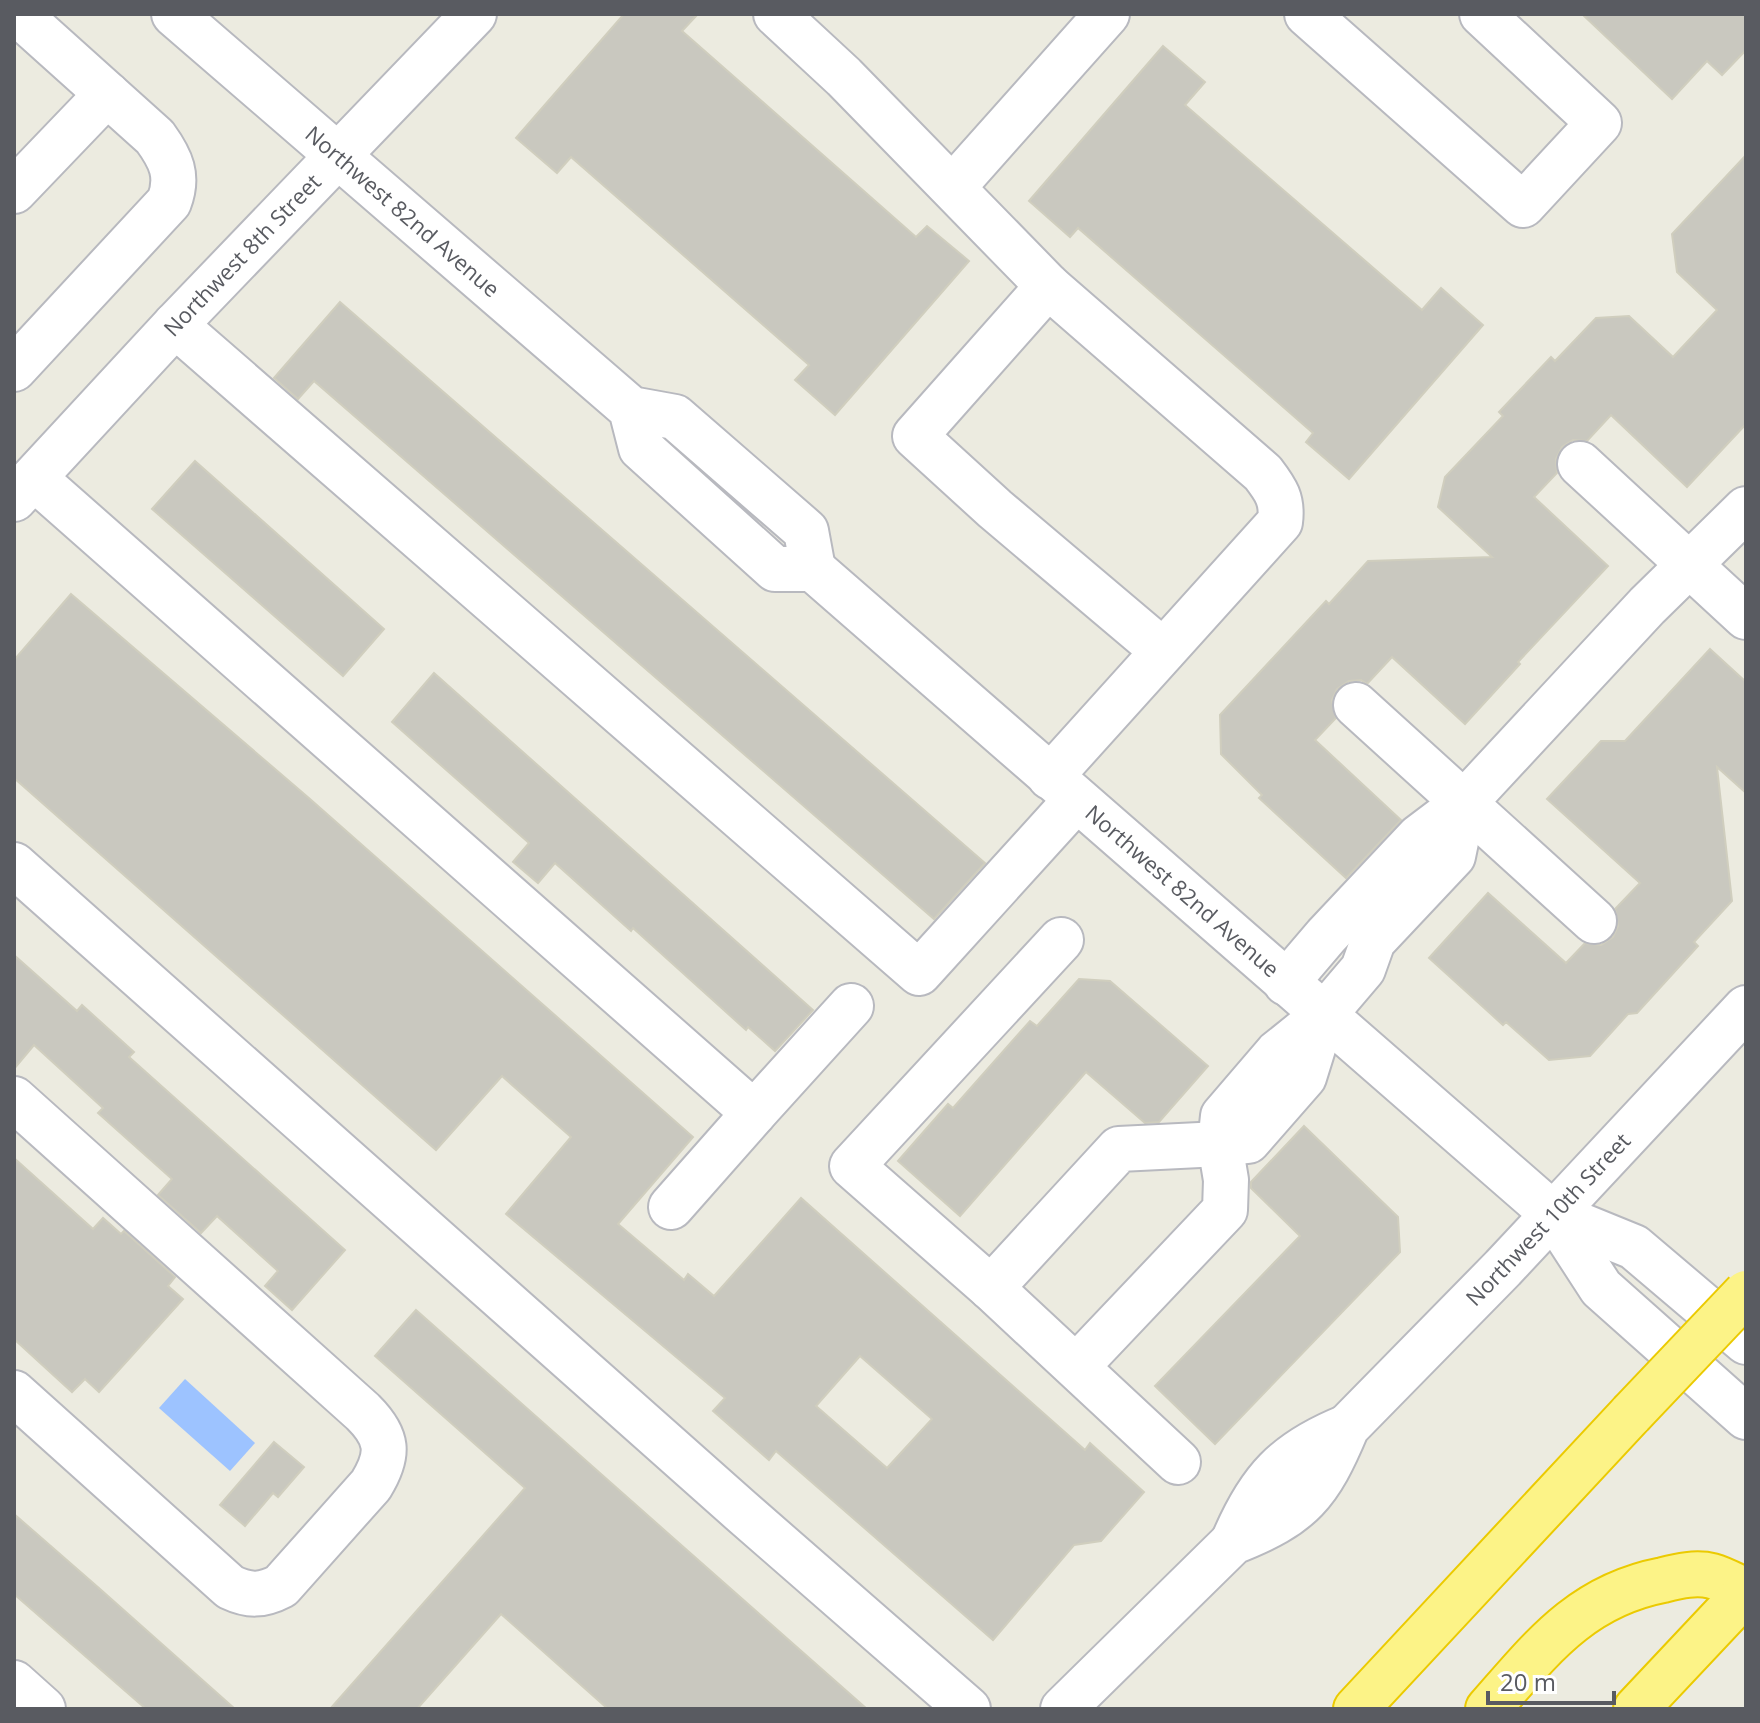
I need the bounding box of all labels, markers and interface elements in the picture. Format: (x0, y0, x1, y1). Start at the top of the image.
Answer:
street label: Northwest 82nd Avenue (299, 118, 507, 303)
street label: Northwest 8th Street (156, 167, 327, 342)
street label: Northwest 82nd Avenue (1080, 797, 1286, 983)
street label: Northwest 10th Street (1458, 1125, 1636, 1312)
scale bar (1488, 1655, 1614, 1705)
text: 20 m (1500, 1665, 1556, 1698)

